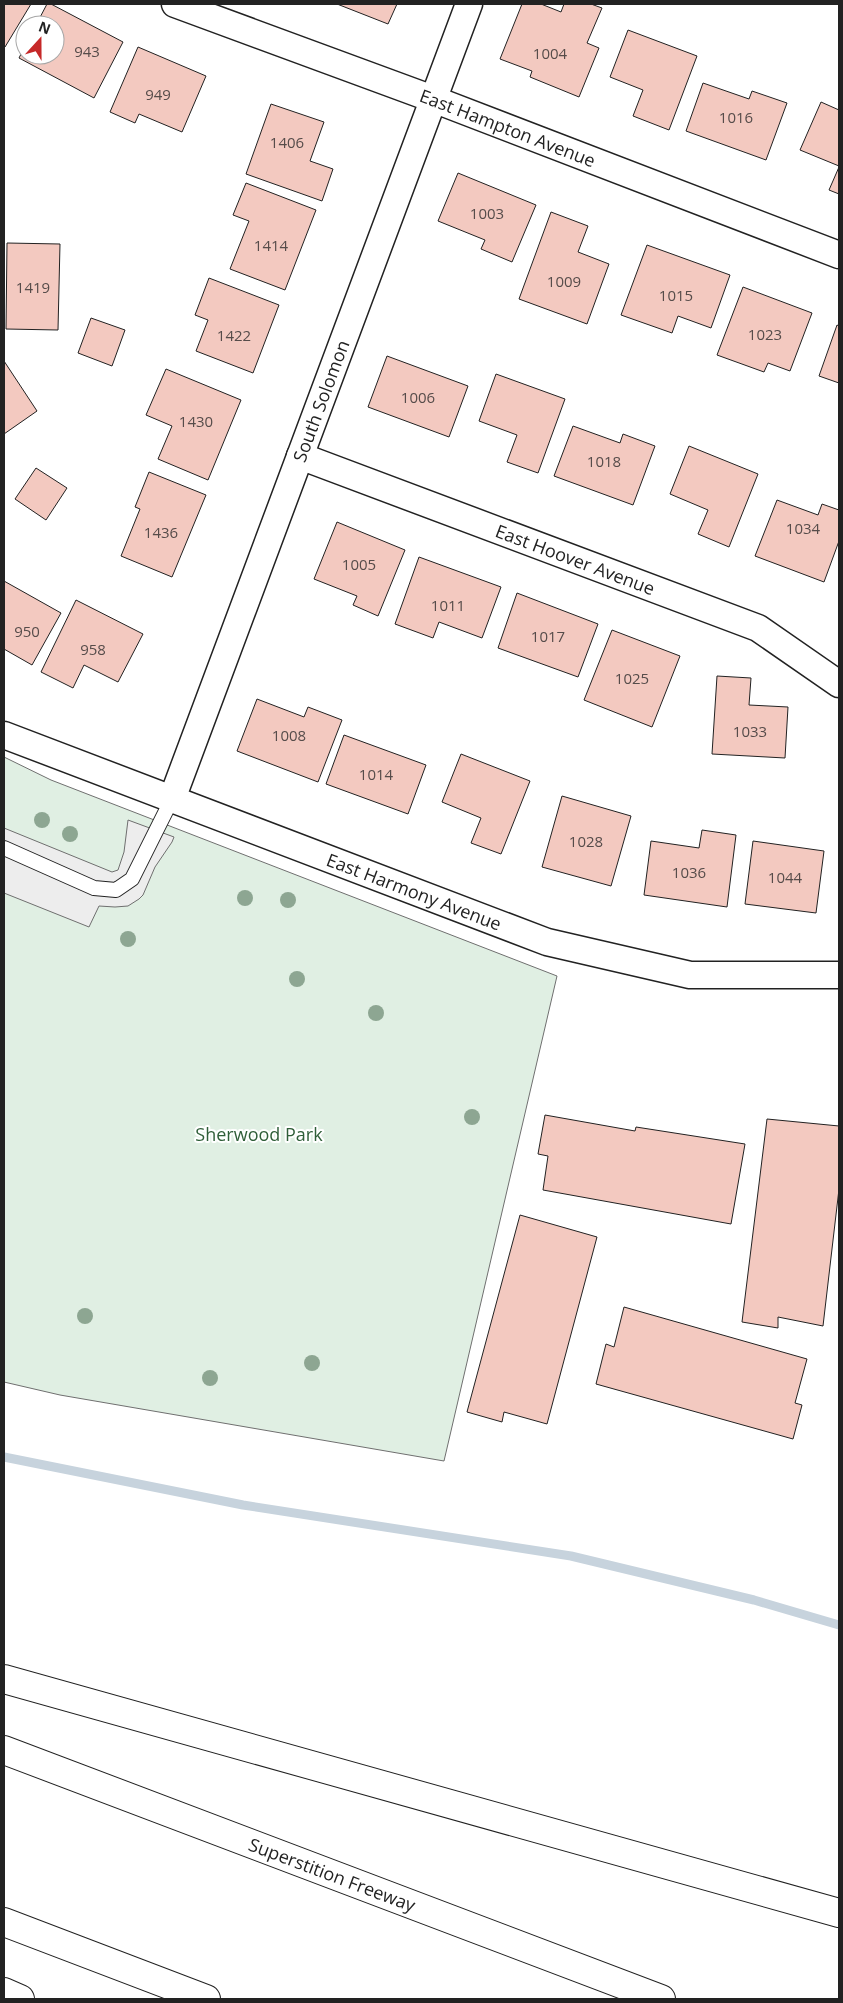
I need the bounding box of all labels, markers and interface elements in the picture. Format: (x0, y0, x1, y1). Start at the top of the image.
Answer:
north arrow (15, 15, 65, 65)
text: N (36, 16, 54, 38)
house number: 943 (74, 41, 100, 61)
house number: 1004 (533, 43, 568, 63)
street label: East Hampton Avenue (417, 83, 599, 172)
house number: 949 (145, 84, 171, 104)
house number: 1016 (719, 107, 753, 127)
house number: 1406 (270, 132, 304, 152)
house number: 1003 (470, 203, 504, 223)
house number: 1414 (254, 235, 289, 255)
house number: 1009 (547, 271, 581, 291)
house number: 1419 (16, 277, 50, 297)
house number: 1015 (659, 285, 693, 305)
house number: 1023 (748, 324, 782, 344)
house number: 1422 (217, 325, 251, 345)
street label: South Solomon (287, 336, 354, 465)
house number: 1006 (401, 387, 435, 407)
house number: 1430 (179, 411, 213, 431)
house number: 1018 (587, 451, 621, 471)
house number: 1034 (786, 518, 821, 538)
street label: East Hoover Avenue (492, 519, 658, 600)
house number: 1436 (144, 522, 178, 542)
house number: 1005 (342, 554, 376, 574)
house number: 1011 (431, 595, 465, 615)
house number: 950 (14, 621, 40, 641)
house number: 1017 (531, 626, 565, 646)
house number: 958 (80, 639, 106, 659)
house number: 1025 (615, 668, 649, 688)
house number: 1033 (733, 721, 767, 741)
house number: 1008 (272, 725, 306, 745)
house number: 1014 (359, 764, 394, 784)
house number: 1028 (569, 831, 603, 851)
street label: East Harmony Avenue (323, 847, 505, 936)
house number: 1036 (672, 862, 706, 882)
house number: 1044 (768, 867, 803, 887)
park label: Sherwood Park (195, 1122, 323, 1146)
street label: Superstition Freeway (246, 1832, 420, 1917)

